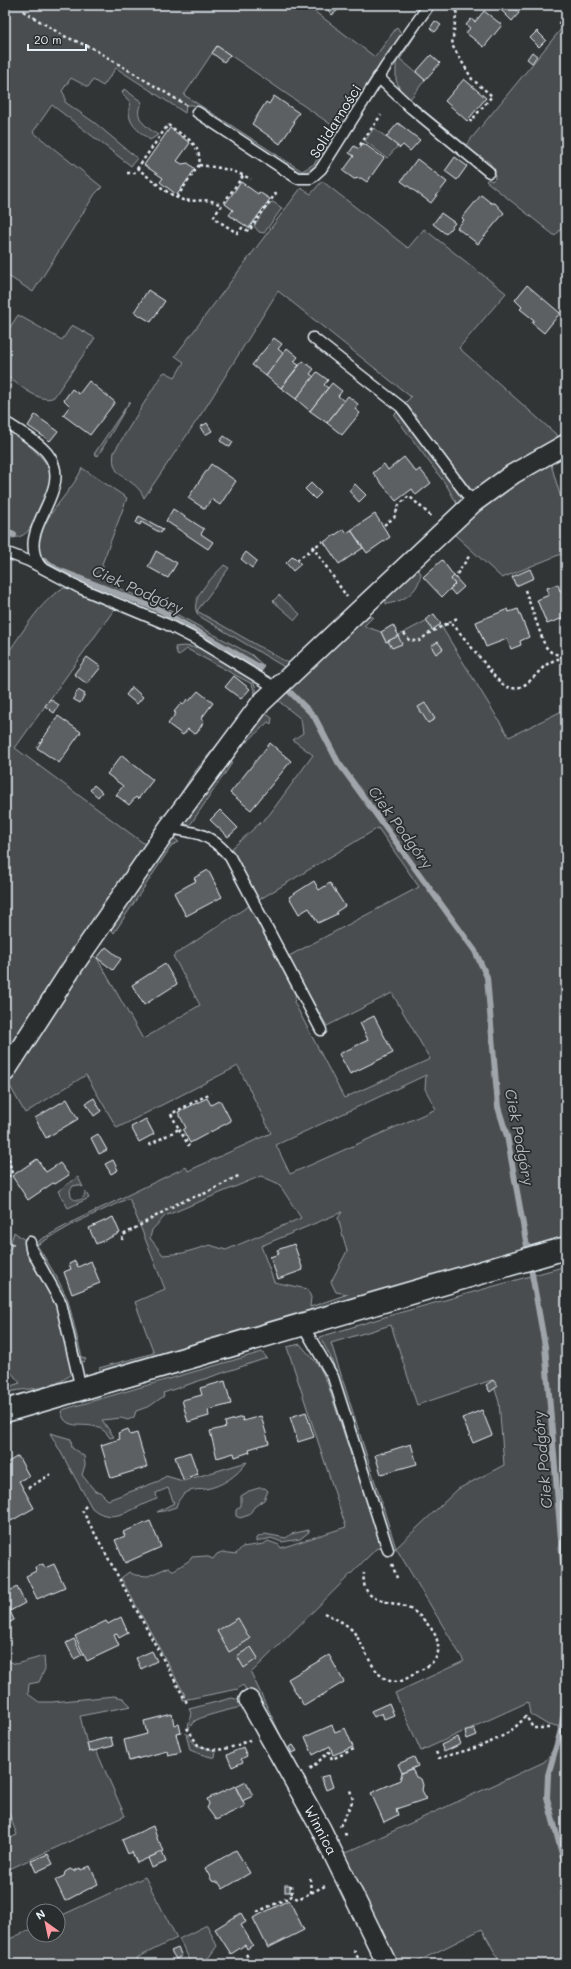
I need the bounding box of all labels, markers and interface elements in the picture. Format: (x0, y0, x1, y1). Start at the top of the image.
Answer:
scale bar (28, 26, 86, 52)
text: 20 m (34, 31, 62, 47)
street label: Solidarności (305, 80, 365, 162)
water label: Ciek Podgóry (89, 560, 187, 618)
water label: Ciek Podgóry (364, 782, 438, 873)
water label: Ciek Podgóry (501, 1087, 539, 1187)
water label: Ciek Podgóry (528, 1410, 556, 1510)
street label: Winnica (300, 1802, 342, 1858)
north arrow (26, 1903, 66, 1943)
text: N (33, 1906, 48, 1923)

